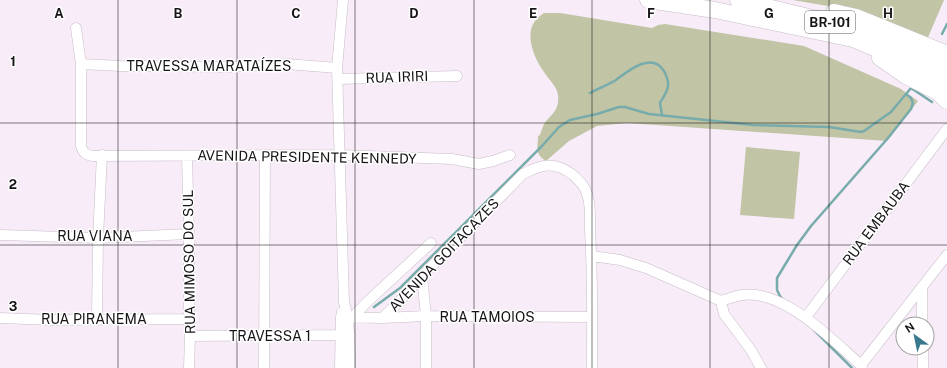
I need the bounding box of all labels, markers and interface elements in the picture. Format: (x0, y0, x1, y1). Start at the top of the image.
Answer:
text: A (54, 6, 64, 21)
text: B (174, 6, 183, 21)
text: C (291, 6, 301, 21)
text: D (409, 6, 419, 21)
text: E (529, 6, 537, 21)
text: F (647, 6, 655, 21)
text: G (764, 6, 774, 21)
text: H (883, 6, 893, 21)
road number: BR-101 (805, 11, 855, 33)
text: 1 (10, 54, 16, 69)
street label: TRAVESSA MARATAÍZES (127, 57, 291, 74)
street label: RUA IRIRI (365, 68, 429, 86)
street label: AVENIDA PRESIDENTE KENNEDY (197, 147, 417, 167)
text: 2 (9, 177, 17, 192)
street label: RUA EMBAUBA (839, 178, 913, 268)
street label: RUA MIMOSO DO SUL (180, 190, 198, 334)
street label: AVENIDA GOITACAZES (386, 195, 502, 315)
street label: RUA VIANA (57, 228, 133, 244)
text: 3 (9, 299, 18, 314)
street label: RUA TAMOIOS (439, 309, 535, 325)
street label: RUA PIRANEMA (41, 311, 147, 327)
north arrow (895, 316, 935, 356)
text: N (903, 320, 916, 335)
street label: TRAVESSA 1 (229, 328, 311, 344)

